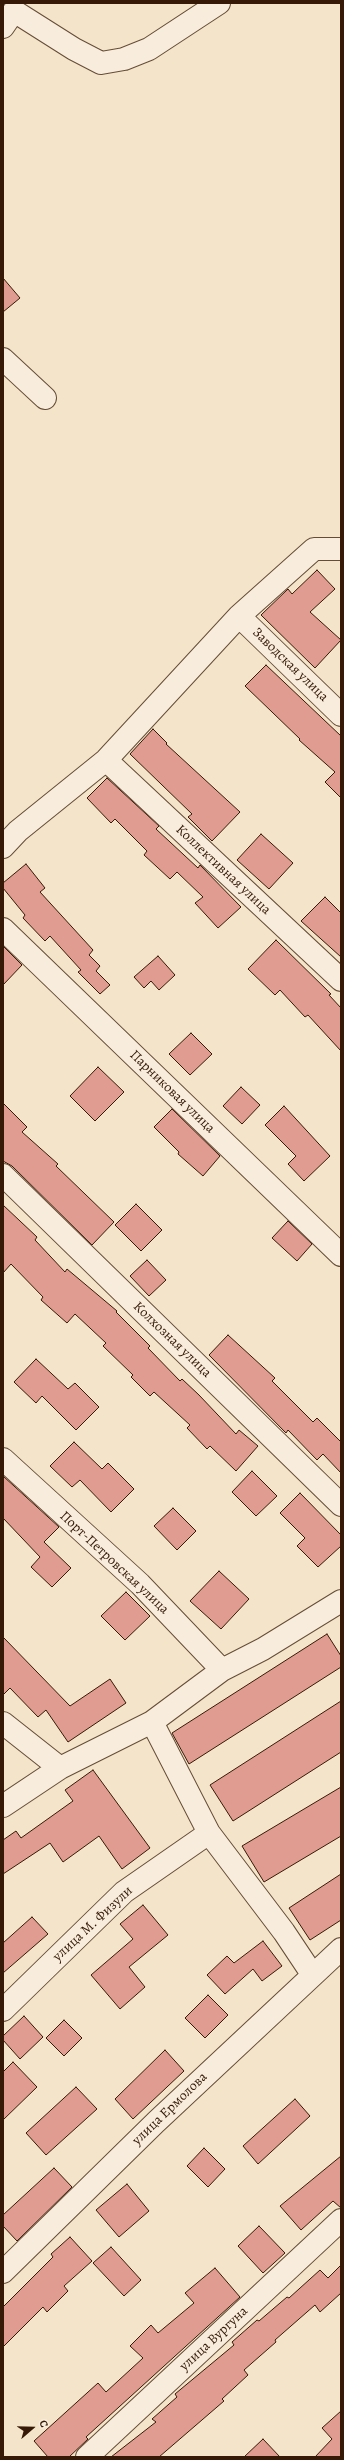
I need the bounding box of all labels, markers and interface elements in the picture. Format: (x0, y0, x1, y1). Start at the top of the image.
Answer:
street label: Заводская улица (248, 624, 332, 706)
street label: Коллективная улица (172, 822, 274, 918)
street label: Парниковая улица (126, 1047, 218, 1137)
street label: Колхозная улица (129, 1298, 215, 1382)
street label: Порт-Петровская улица (56, 1508, 172, 1618)
street label: улица М. Физули (50, 1883, 136, 1965)
street label: улица Ермолова (129, 2069, 211, 2149)
street label: улица Вургуна (176, 2303, 252, 2375)
north arrow (12, 2408, 52, 2448)
text: С (36, 2418, 52, 2429)

